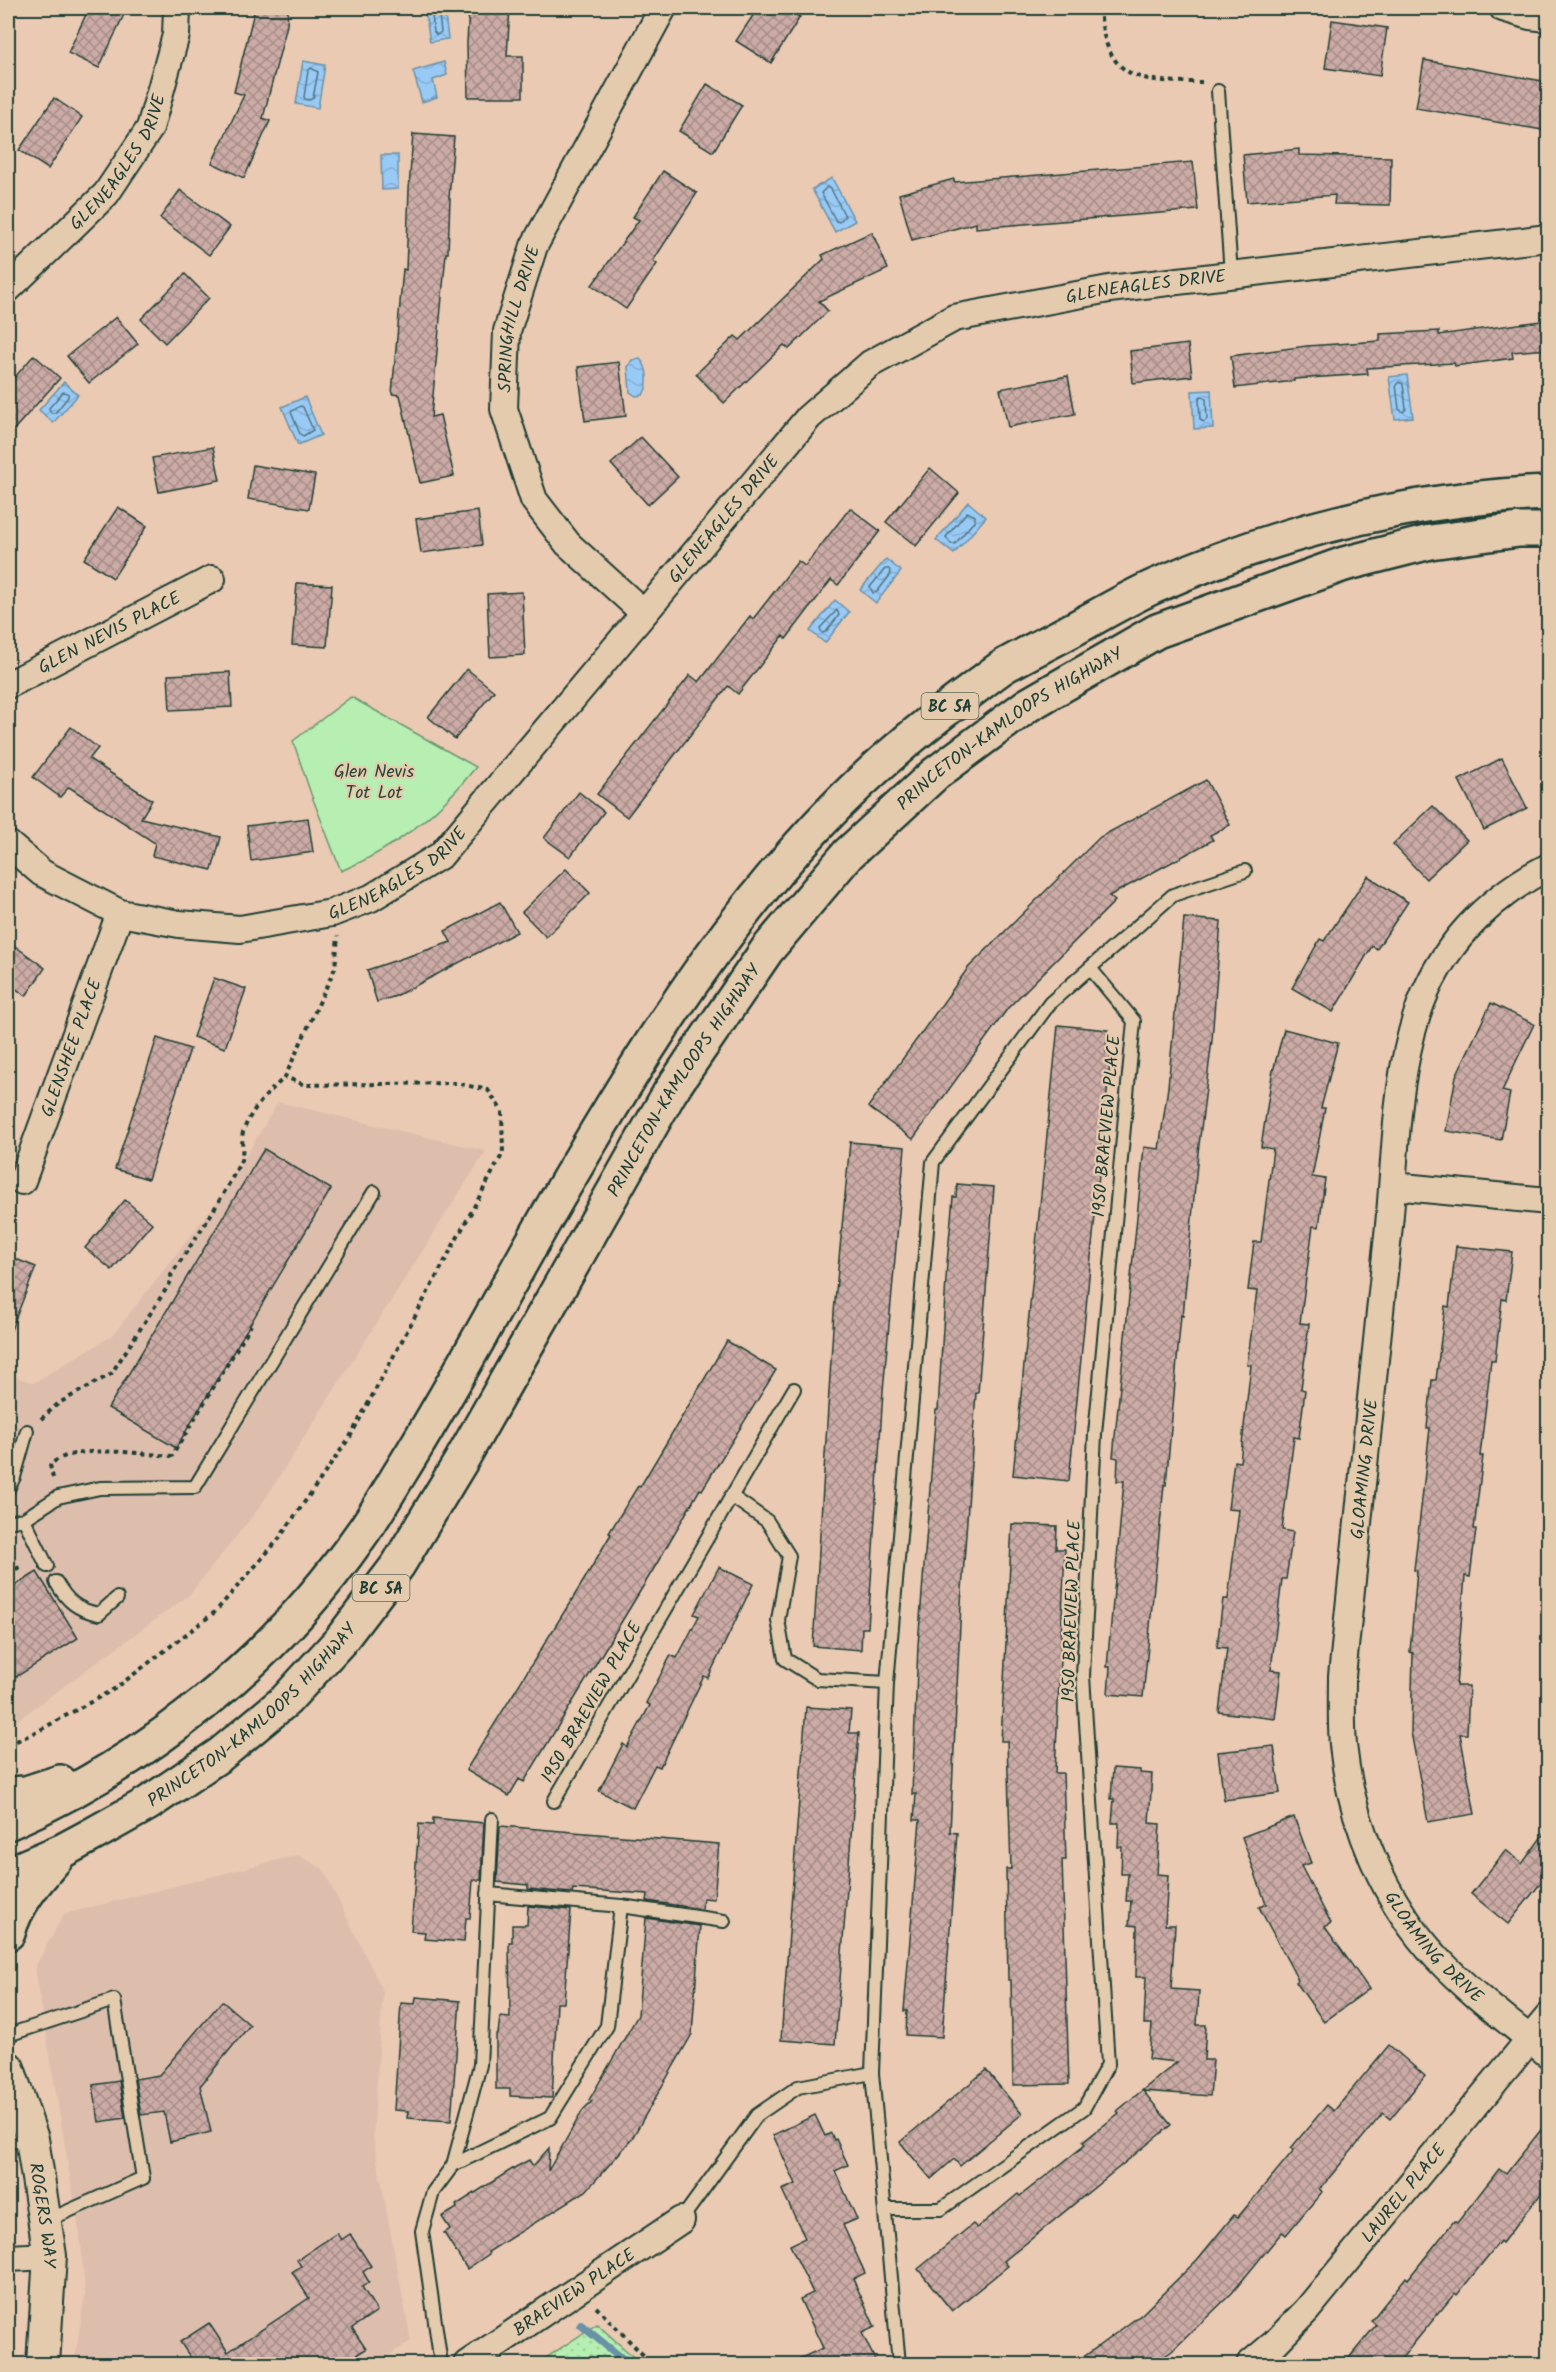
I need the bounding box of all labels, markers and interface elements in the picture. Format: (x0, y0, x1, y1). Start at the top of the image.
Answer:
street label: GLENEAGLES DRIVE (63, 91, 175, 238)
street label: SPRINGHILL DRIVE (492, 241, 549, 393)
street label: GLENEAGLES DRIVE (1064, 262, 1228, 313)
street label: GLENEAGLES DRIVE (662, 448, 788, 591)
street label: GLEN NEVIS PLACE (33, 584, 187, 683)
street label: PRINCETON-KAMLOOPS HIGHWAY (891, 640, 1129, 818)
road number: BC 5A (922, 693, 978, 719)
park label: Glen Nevis Tot Lot (334, 758, 414, 808)
street label: GLENEAGLES DRIVE (324, 821, 475, 929)
street label: PRINCETON-KAMLOOPS HIGHWAY (600, 958, 770, 1203)
street label: GLENSHEE PLACE (34, 974, 111, 1121)
street label: 1950 BRAEVIEW PLACE (1085, 1033, 1130, 1218)
street label: GLOAMING DRIVE (1344, 1397, 1387, 1541)
street label: 1950 BRAEVIEW PLACE (1055, 1519, 1090, 1703)
road number: BC 5A (352, 1575, 410, 1601)
street label: 1950 BRAEVIEW PLACE (534, 1616, 651, 1789)
street label: PRINCETON-KAMLOOPS HIGHWAY (142, 1617, 365, 1816)
street label: GLOAMING DRIVE (1376, 1886, 1490, 2011)
street label: LAUREL PLACE (1355, 2138, 1454, 2250)
street label: ROGERS WAY (20, 2161, 63, 2269)
street label: BRAEVIEW PLACE (508, 2241, 642, 2345)

